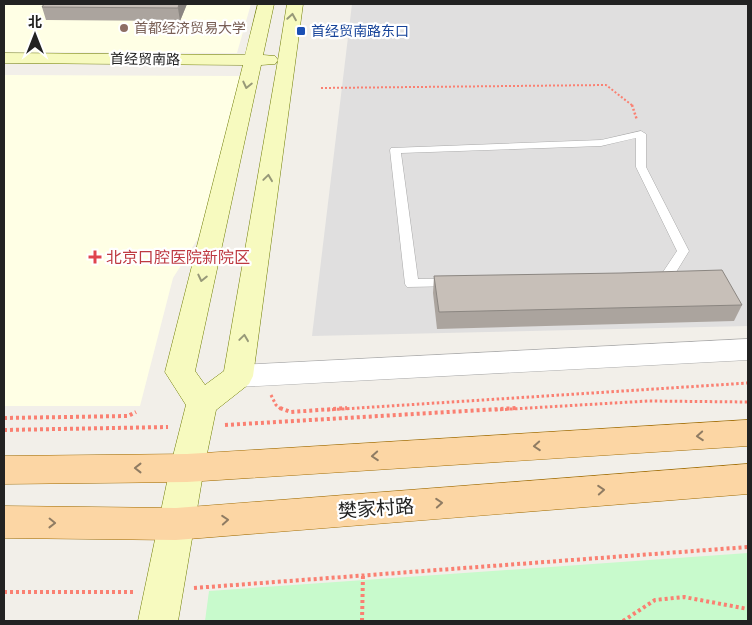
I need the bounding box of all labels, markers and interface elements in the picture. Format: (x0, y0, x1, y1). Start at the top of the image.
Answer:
north arrow (10, 10, 60, 60)
text: 北 (28, 12, 42, 32)
one-way arrow (287, 13, 297, 21)
place label: 首都经济贸易大学 (134, 18, 246, 38)
place label: 首经贸南路东口 (311, 21, 409, 41)
marker: 首都经济贸易大学 (118, 22, 130, 34)
marker: 首经贸南路东口 (295, 25, 307, 37)
street label: 首经贸南路 (110, 48, 180, 70)
one-way arrow (242, 81, 253, 90)
one-way arrow (262, 173, 273, 181)
place label: 北京口腔医院新院区 (106, 246, 250, 269)
marker: 北京口腔医院新院区 (88, 250, 102, 264)
one-way arrow (197, 273, 208, 282)
one-way arrow (238, 334, 249, 342)
one-way arrow (695, 431, 703, 442)
one-way arrow (533, 441, 541, 452)
one-way arrow (371, 451, 379, 462)
one-way arrow (134, 463, 142, 474)
one-way arrow (597, 485, 605, 496)
street label: 樊家村路 (337, 492, 415, 525)
one-way arrow (435, 498, 443, 509)
one-way arrow (221, 515, 229, 526)
one-way arrow (49, 518, 57, 528)

